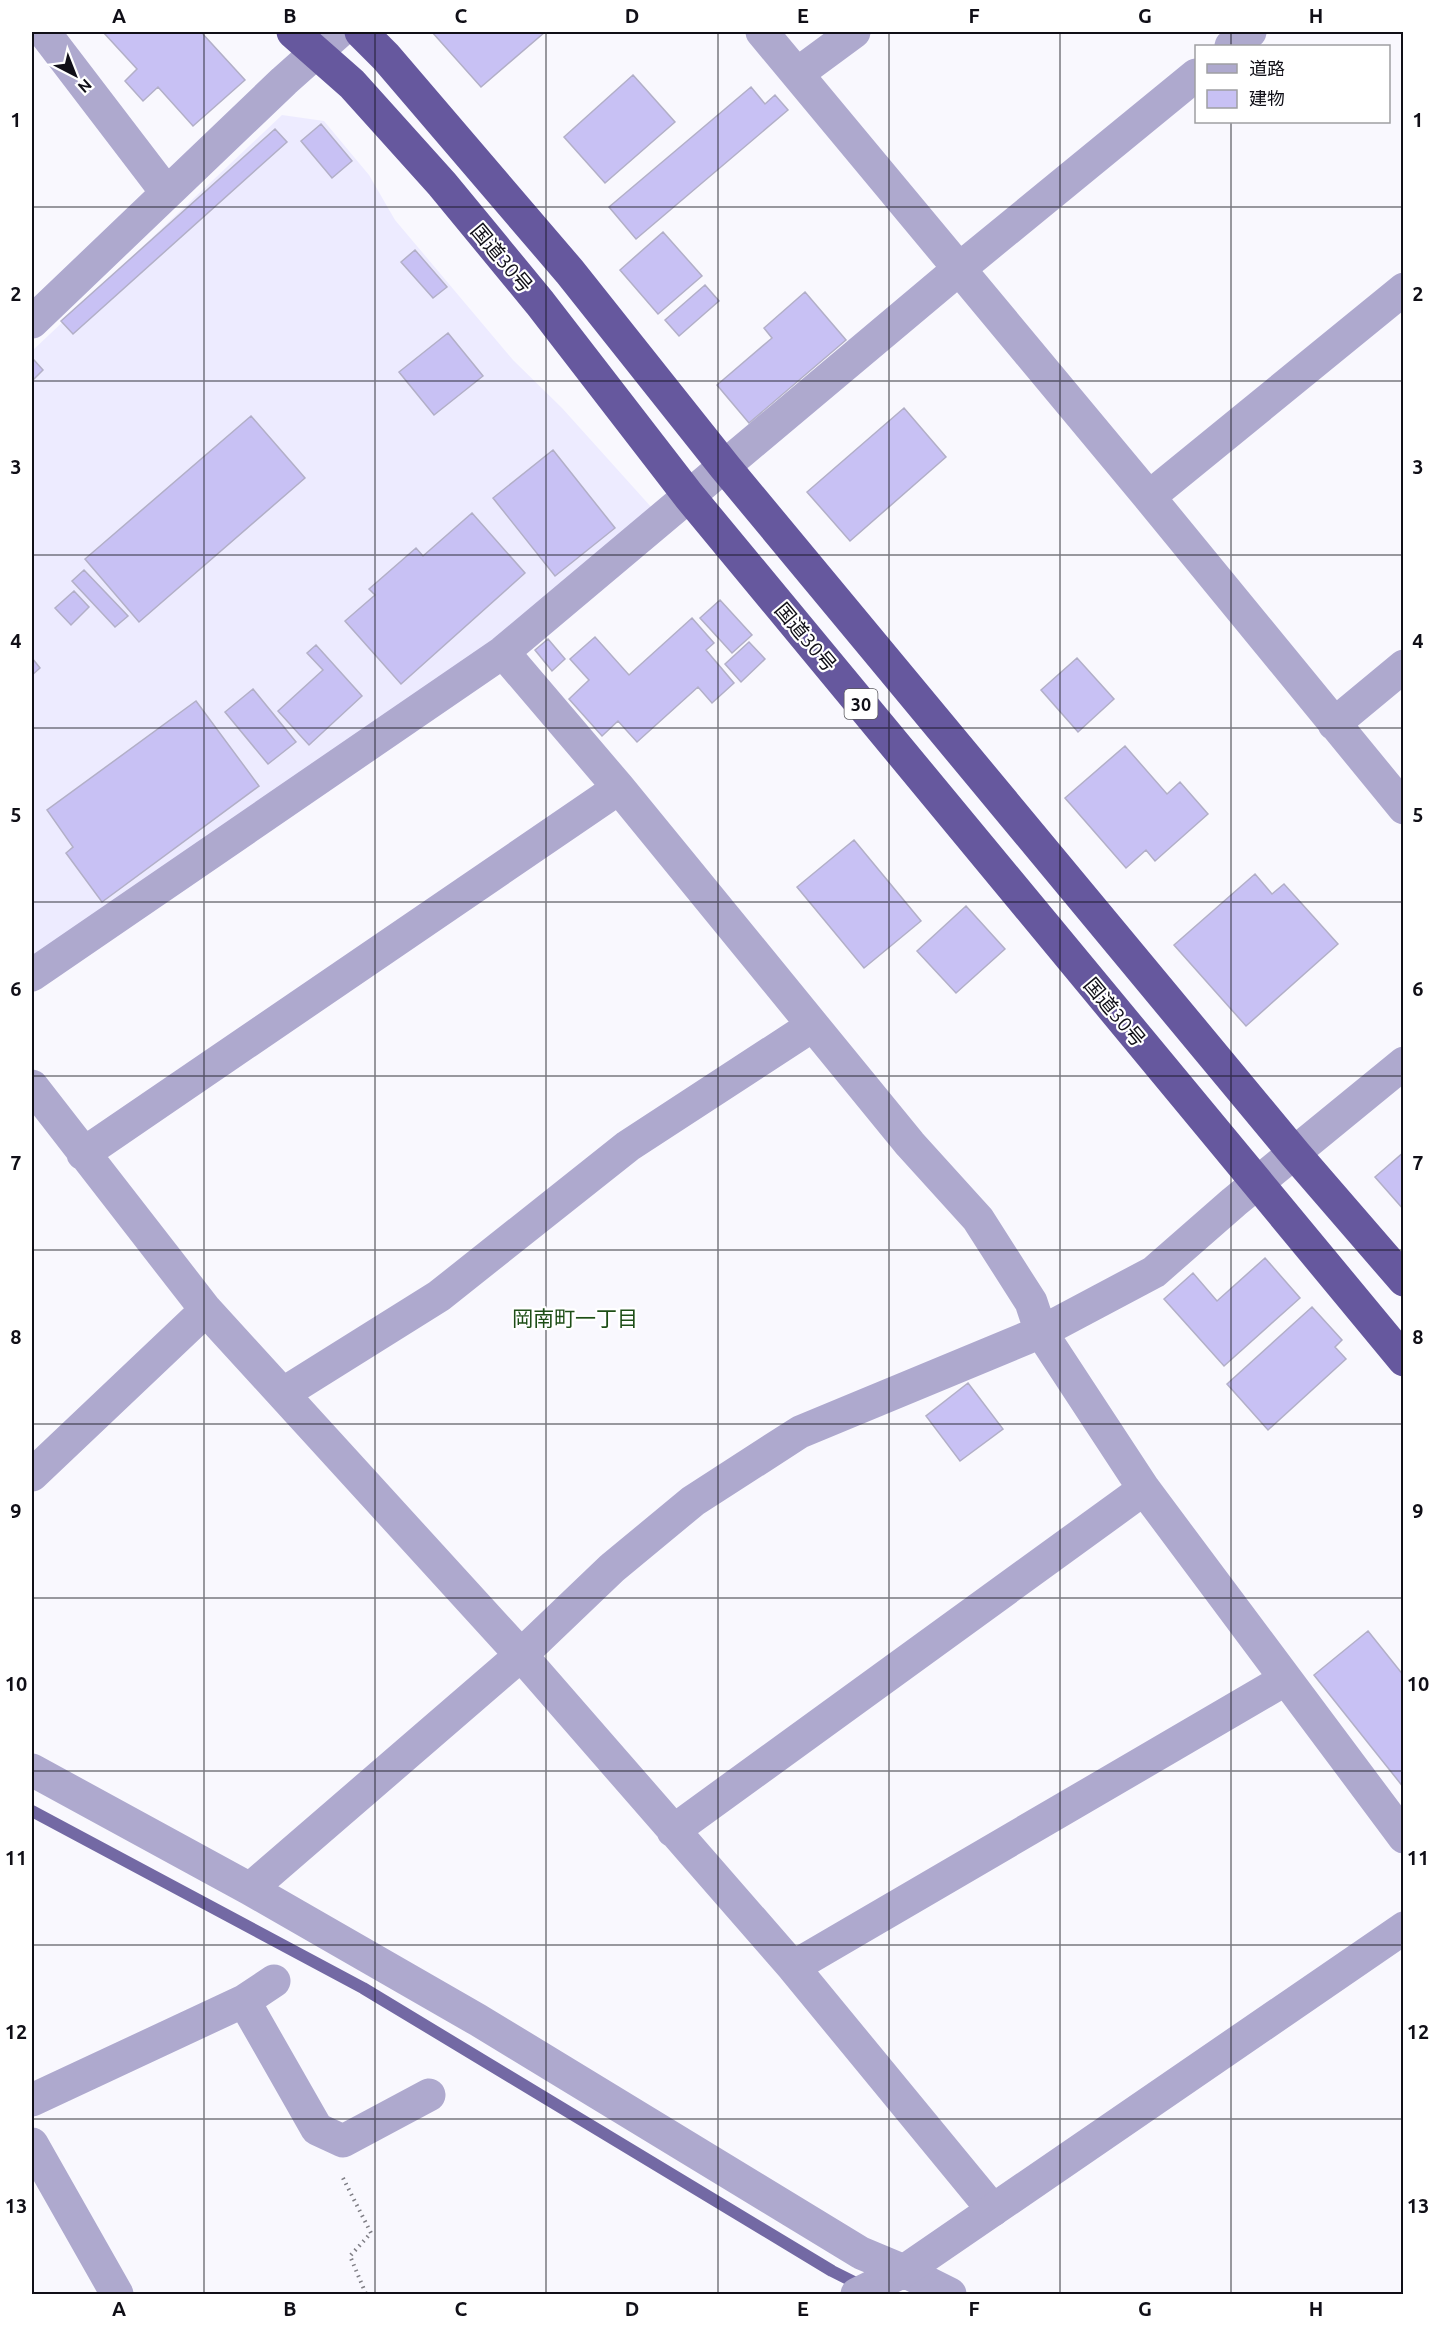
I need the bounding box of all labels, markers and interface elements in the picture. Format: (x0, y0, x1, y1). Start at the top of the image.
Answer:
text: A (112, 4, 126, 27)
text: B (283, 4, 297, 27)
text: C (455, 4, 468, 27)
text: D (625, 4, 639, 27)
text: E (797, 4, 809, 27)
text: F (968, 4, 980, 27)
text: G (1138, 4, 1152, 27)
text: H (1309, 4, 1323, 27)
north arrow (45, 45, 105, 105)
legend (1195, 45, 1390, 123)
text: 道路 (1249, 58, 1285, 78)
text: N (75, 75, 95, 97)
text: 建物 (1249, 88, 1285, 108)
text: 1 (10, 108, 22, 131)
text: 1 (1412, 108, 1424, 131)
street label: 国道30号 (467, 219, 537, 297)
text: 2 (10, 282, 22, 305)
text: 2 (1412, 282, 1424, 305)
text: 3 (10, 455, 22, 478)
text: 3 (1412, 455, 1424, 478)
street label: 国道30号 (771, 598, 841, 676)
text: 4 (10, 629, 22, 652)
text: 4 (1412, 629, 1424, 652)
road number: 30 (844, 689, 878, 719)
text: 5 (10, 803, 22, 826)
text: 5 (1412, 803, 1424, 826)
street label: 国道30号 (1080, 973, 1150, 1051)
text: 6 (10, 977, 22, 1000)
text: 6 (1412, 977, 1424, 1000)
text: 7 (10, 1151, 22, 1174)
text: 7 (1412, 1151, 1424, 1174)
district label: 岡南町一丁目 (512, 1306, 638, 1330)
text: 8 (10, 1325, 22, 1348)
text: 8 (1412, 1325, 1424, 1348)
text: 9 (10, 1499, 22, 1522)
text: 9 (1412, 1499, 1424, 1522)
text: 10 (5, 1672, 27, 1695)
text: 10 (1407, 1672, 1429, 1695)
text: 11 (5, 1846, 27, 1869)
text: 11 (1407, 1846, 1429, 1869)
text: 12 (5, 2020, 27, 2043)
text: 12 (1407, 2020, 1429, 2043)
text: 13 (5, 2194, 27, 2217)
text: 13 (1407, 2194, 1429, 2217)
text: A (112, 2297, 126, 2320)
text: B (283, 2297, 297, 2320)
text: C (455, 2297, 468, 2320)
text: D (625, 2297, 639, 2320)
text: E (797, 2297, 809, 2320)
text: F (968, 2297, 980, 2320)
text: G (1138, 2297, 1152, 2320)
text: H (1309, 2297, 1323, 2320)

